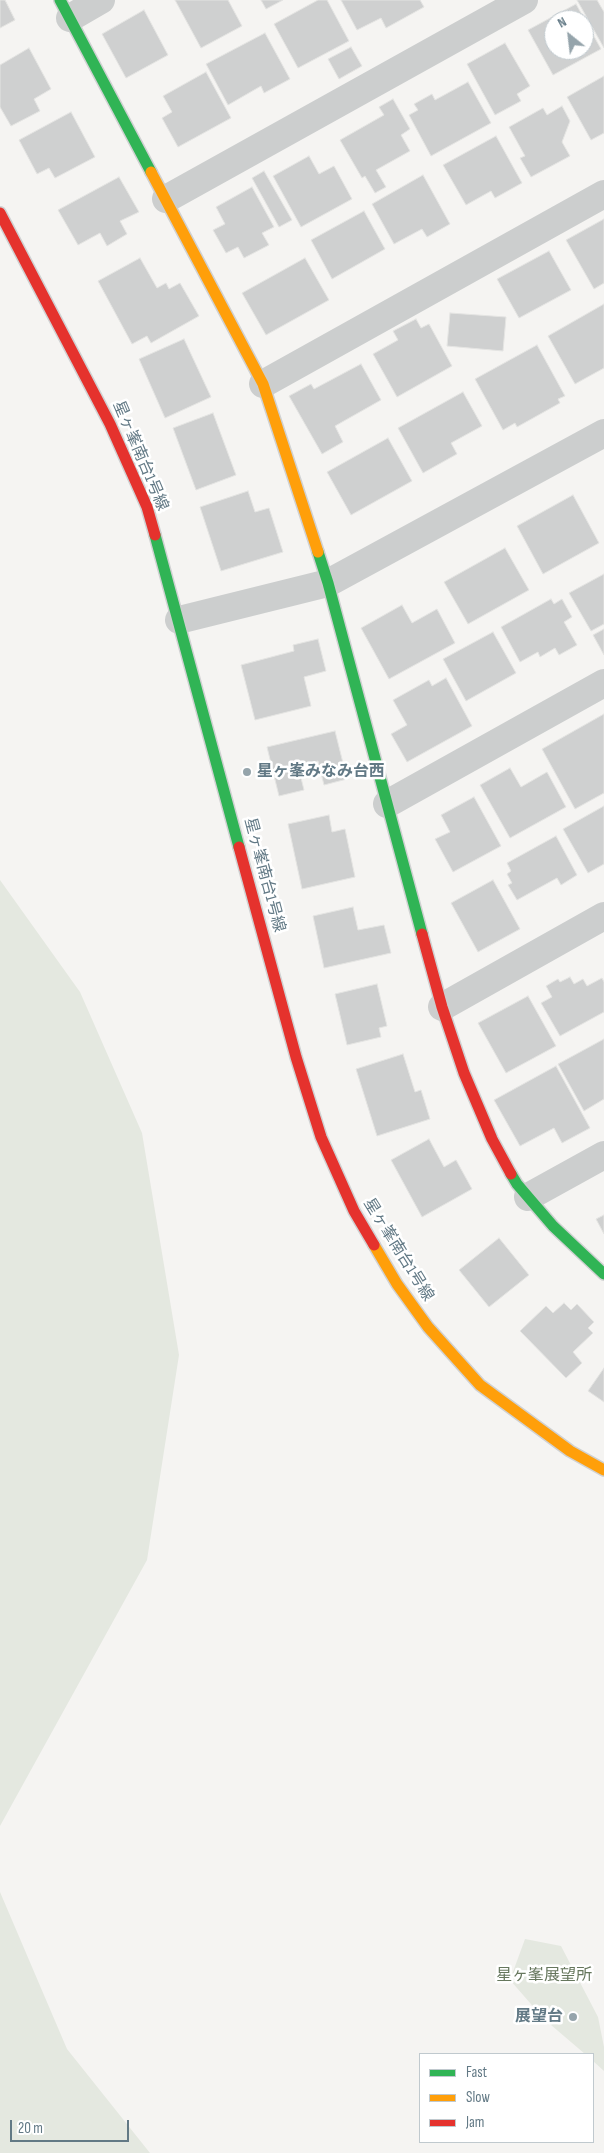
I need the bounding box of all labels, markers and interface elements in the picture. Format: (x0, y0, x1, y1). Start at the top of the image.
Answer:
north arrow (544, 10, 594, 60)
text: N (555, 13, 569, 32)
street label: 星ヶ峯南台1号線 (108, 398, 172, 514)
place label: 星ヶ峯みなみ台西 (257, 762, 385, 782)
marker: 星ヶ峯みなみ台西 (241, 766, 253, 778)
street label: 星ヶ峯南台1号線 (240, 816, 288, 934)
street label: 星ヶ峯南台1号線 (359, 1195, 437, 1305)
park label: 星ヶ峯展望所 (496, 1966, 592, 1986)
place label: 展望台 (515, 2007, 563, 2027)
marker: 展望台 (567, 2011, 579, 2023)
legend (419, 2053, 594, 2143)
text: Fast (466, 2063, 487, 2082)
text: Slow (466, 2088, 490, 2107)
scale bar (12, 2110, 131, 2142)
text: Jam (466, 2113, 484, 2132)
text: 20 m (18, 2119, 43, 2138)

